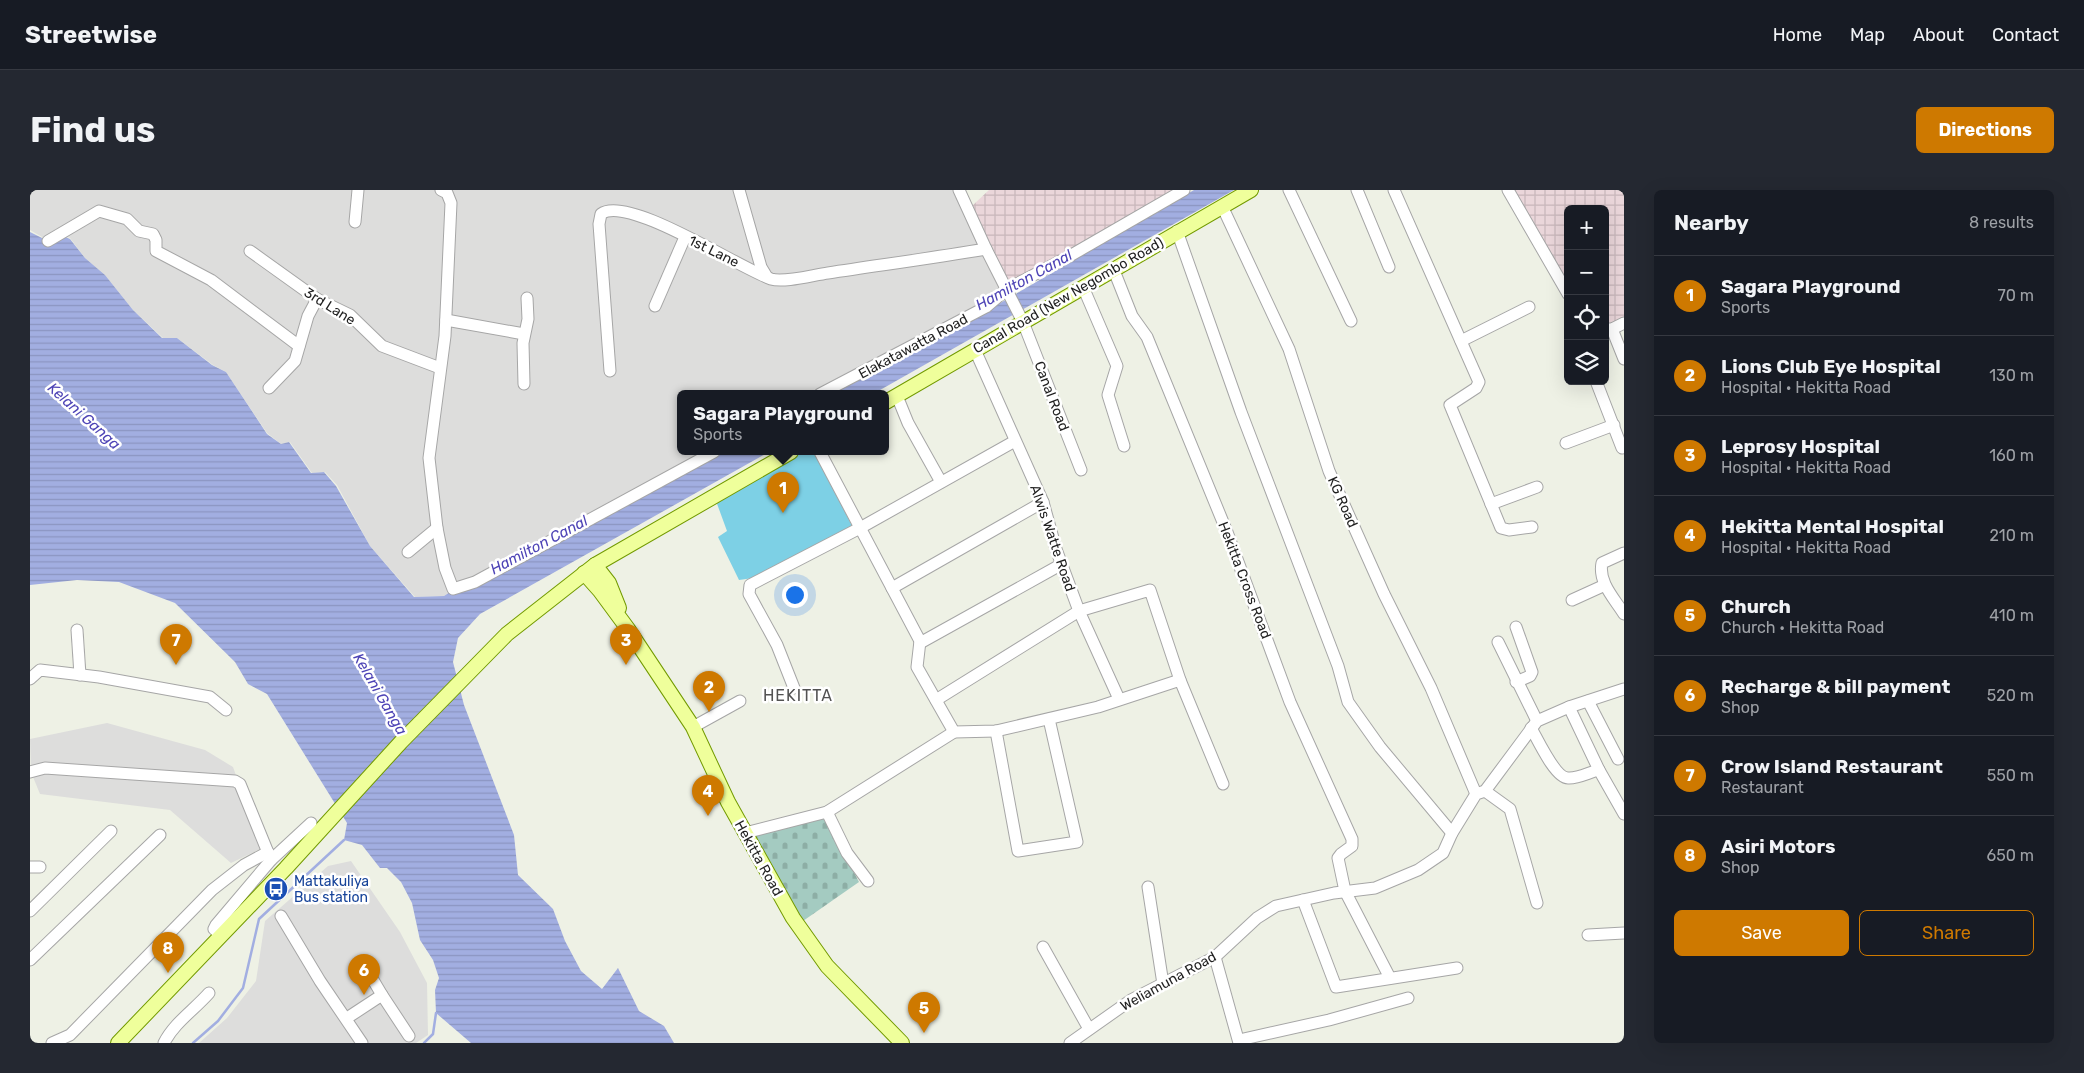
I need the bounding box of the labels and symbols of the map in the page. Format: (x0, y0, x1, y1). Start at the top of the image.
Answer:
street label: 1st Lane (686, 232, 742, 271)
street label: Canal Road (New Negombo Road) (970, 234, 1167, 357)
water label: Hamilton Canal (973, 246, 1076, 314)
street label: 3rd Lane (301, 284, 359, 329)
street label: Elakatawatta Road (856, 310, 971, 382)
street label: Canal Road (1030, 359, 1073, 433)
water label: Kelani Ganga (44, 379, 124, 453)
pin: 1 (767, 472, 799, 513)
street label: KG Road (1324, 474, 1361, 530)
street label: Alwis Watte Road (1026, 483, 1079, 594)
water label: Hamilton Canal (487, 512, 591, 578)
street label: Hekitta Cross Road (1214, 519, 1275, 641)
your location (782, 582, 808, 608)
pin: 7 (160, 624, 192, 665)
pin: 3 (610, 624, 642, 665)
water label: Kelani Ganga (349, 650, 411, 738)
pin: 2 (693, 671, 725, 712)
district label: HEKITTA (763, 686, 833, 705)
pin: 4 (692, 775, 724, 816)
street label: Hekitta Road (731, 818, 786, 899)
place label: Mattakuliya Bus station (294, 873, 369, 906)
bus stop icon: Mattakuliya Bus station (263, 876, 289, 902)
pin: 8 (152, 932, 184, 973)
street label: Weliamuna Road (1117, 948, 1219, 1015)
pin: 6 (348, 954, 380, 995)
pin: 5 (908, 992, 940, 1033)

